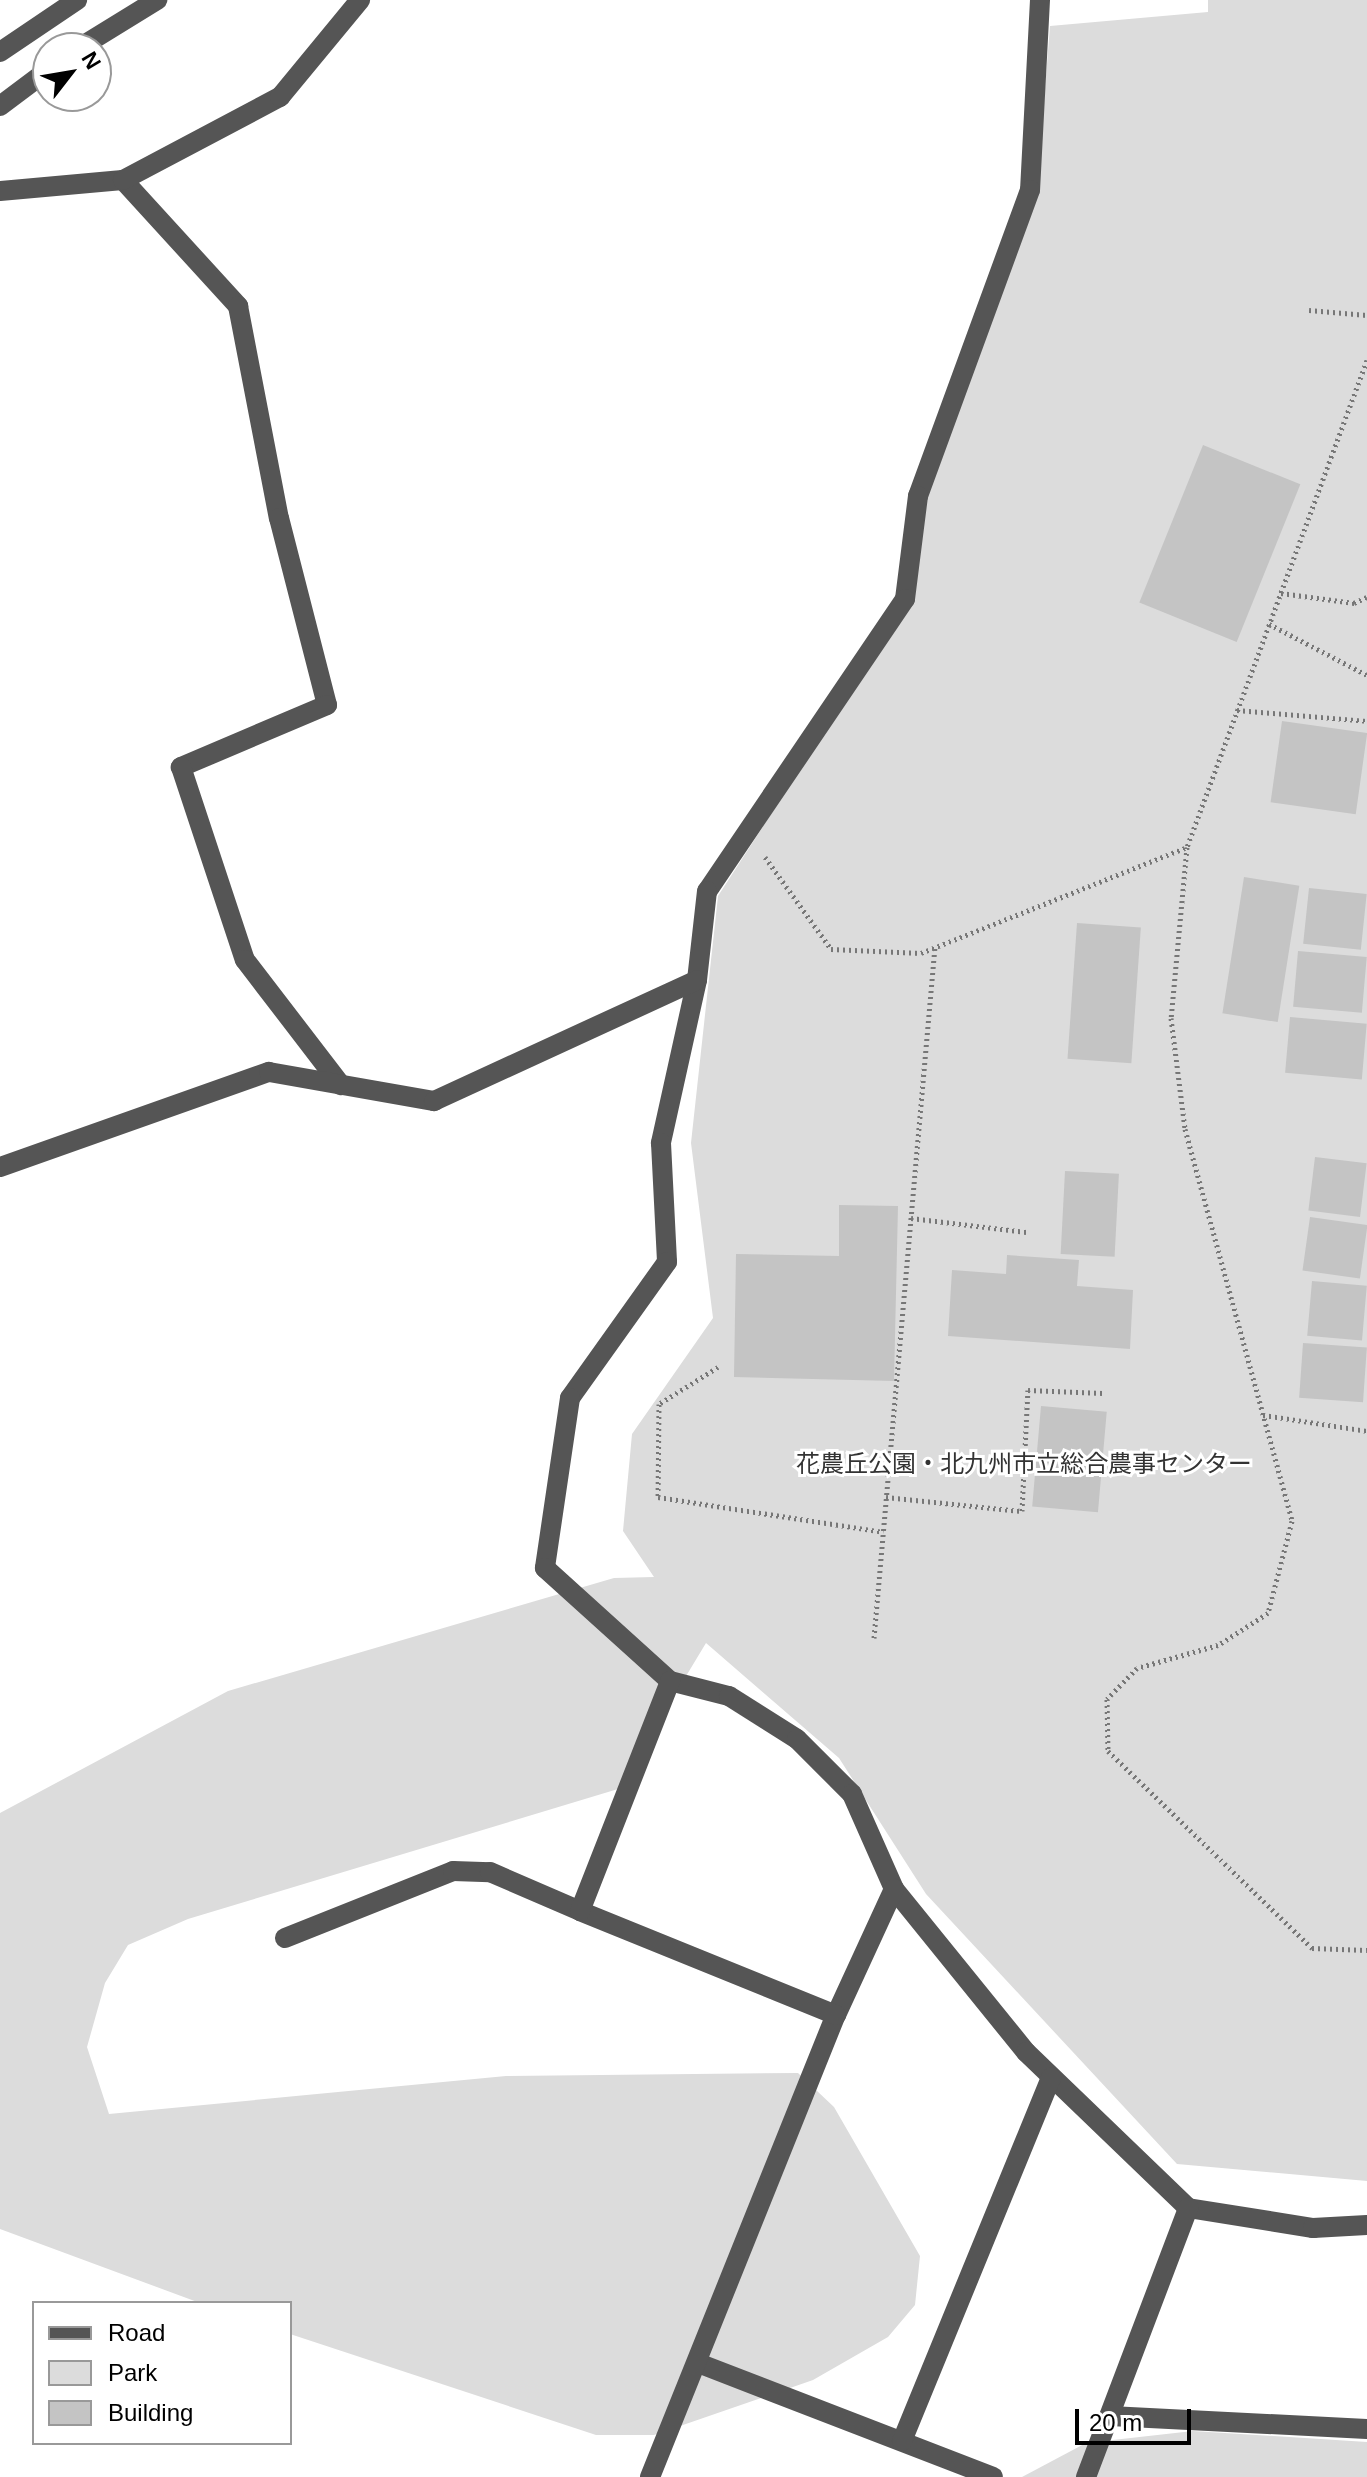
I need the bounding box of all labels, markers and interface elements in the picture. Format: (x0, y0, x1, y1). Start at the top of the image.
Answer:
north arrow (32, 32, 112, 112)
text: N (76, 47, 106, 74)
park label: 花農丘公園・北九州市立総合農事センター (796, 1450, 1252, 1478)
legend (32, 2301, 292, 2445)
text: Road (108, 2319, 165, 2346)
text: Park (108, 2359, 157, 2386)
scale bar (1079, 2393, 1195, 2443)
text: Building (108, 2399, 193, 2426)
text: 20 m (1089, 2409, 1142, 2436)

